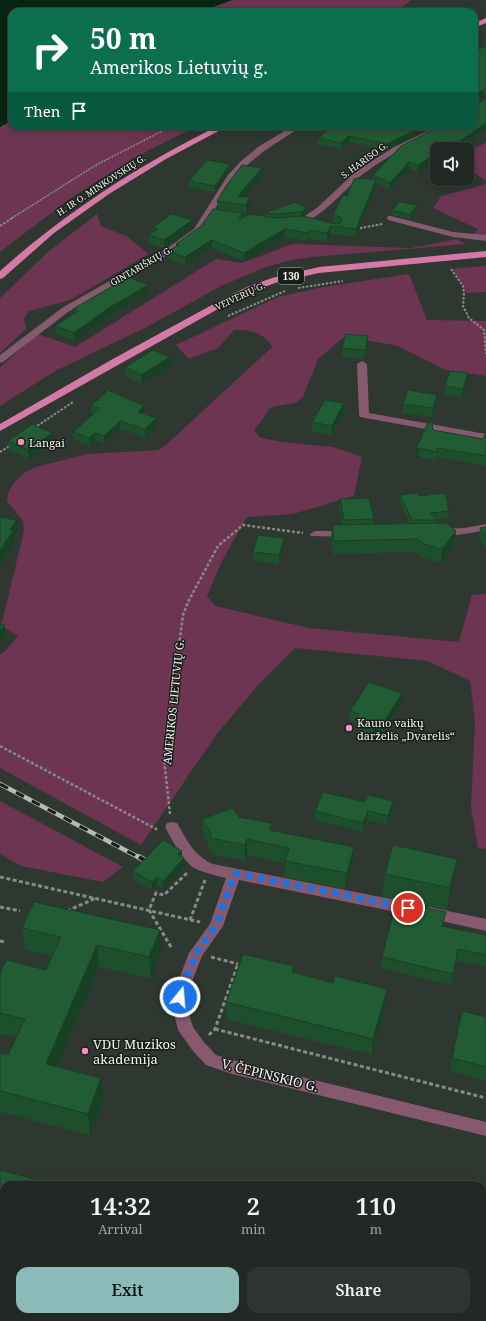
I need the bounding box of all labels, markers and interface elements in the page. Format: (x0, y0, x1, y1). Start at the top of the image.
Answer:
text: 50 m (90, 19, 157, 57)
icon: right (24, 24, 76, 76)
text: Amerikos Lietuvių g. (90, 55, 268, 79)
icon: arrive (68, 100, 90, 122)
text: Then (24, 101, 60, 121)
street label: S. HARISO G. (338, 139, 390, 181)
map controls (430, 142, 474, 186)
button: sound (430, 142, 474, 186)
street label: H. IR O. MINKOVSKIŲ G. (54, 151, 148, 219)
street label: GINTARIŠKIŲ G. (108, 243, 174, 289)
road number: 130 (278, 268, 304, 284)
street label: VEIVERIŲ G. (213, 279, 267, 313)
place label: Langai (29, 435, 65, 450)
marker: Langai (16, 437, 26, 447)
street label: AMERIKOS LIETUVIŲ G. (159, 638, 187, 765)
place label: Kauno vaikų darželis „Dvarelis“ (357, 715, 455, 743)
marker: Kauno vaikų darželis „Dvarelis“ (344, 723, 354, 733)
pin (391, 891, 425, 925)
icon: arrive (397, 897, 419, 919)
position arrow (159, 976, 201, 1018)
place label: VDU Muzikos akademija (93, 1035, 176, 1068)
marker: VDU Muzikos akademija (80, 1046, 90, 1056)
street label: V. ČEPINSKIO G. (220, 1054, 320, 1096)
text: 14:32 (90, 1189, 151, 1222)
text: 2 (247, 1189, 260, 1222)
text: 110 (356, 1189, 396, 1222)
text: Arrival (98, 1220, 143, 1238)
text: min (241, 1220, 266, 1238)
text: m (370, 1220, 382, 1238)
button: Exit (16, 1267, 239, 1313)
button: Share (247, 1267, 470, 1313)

